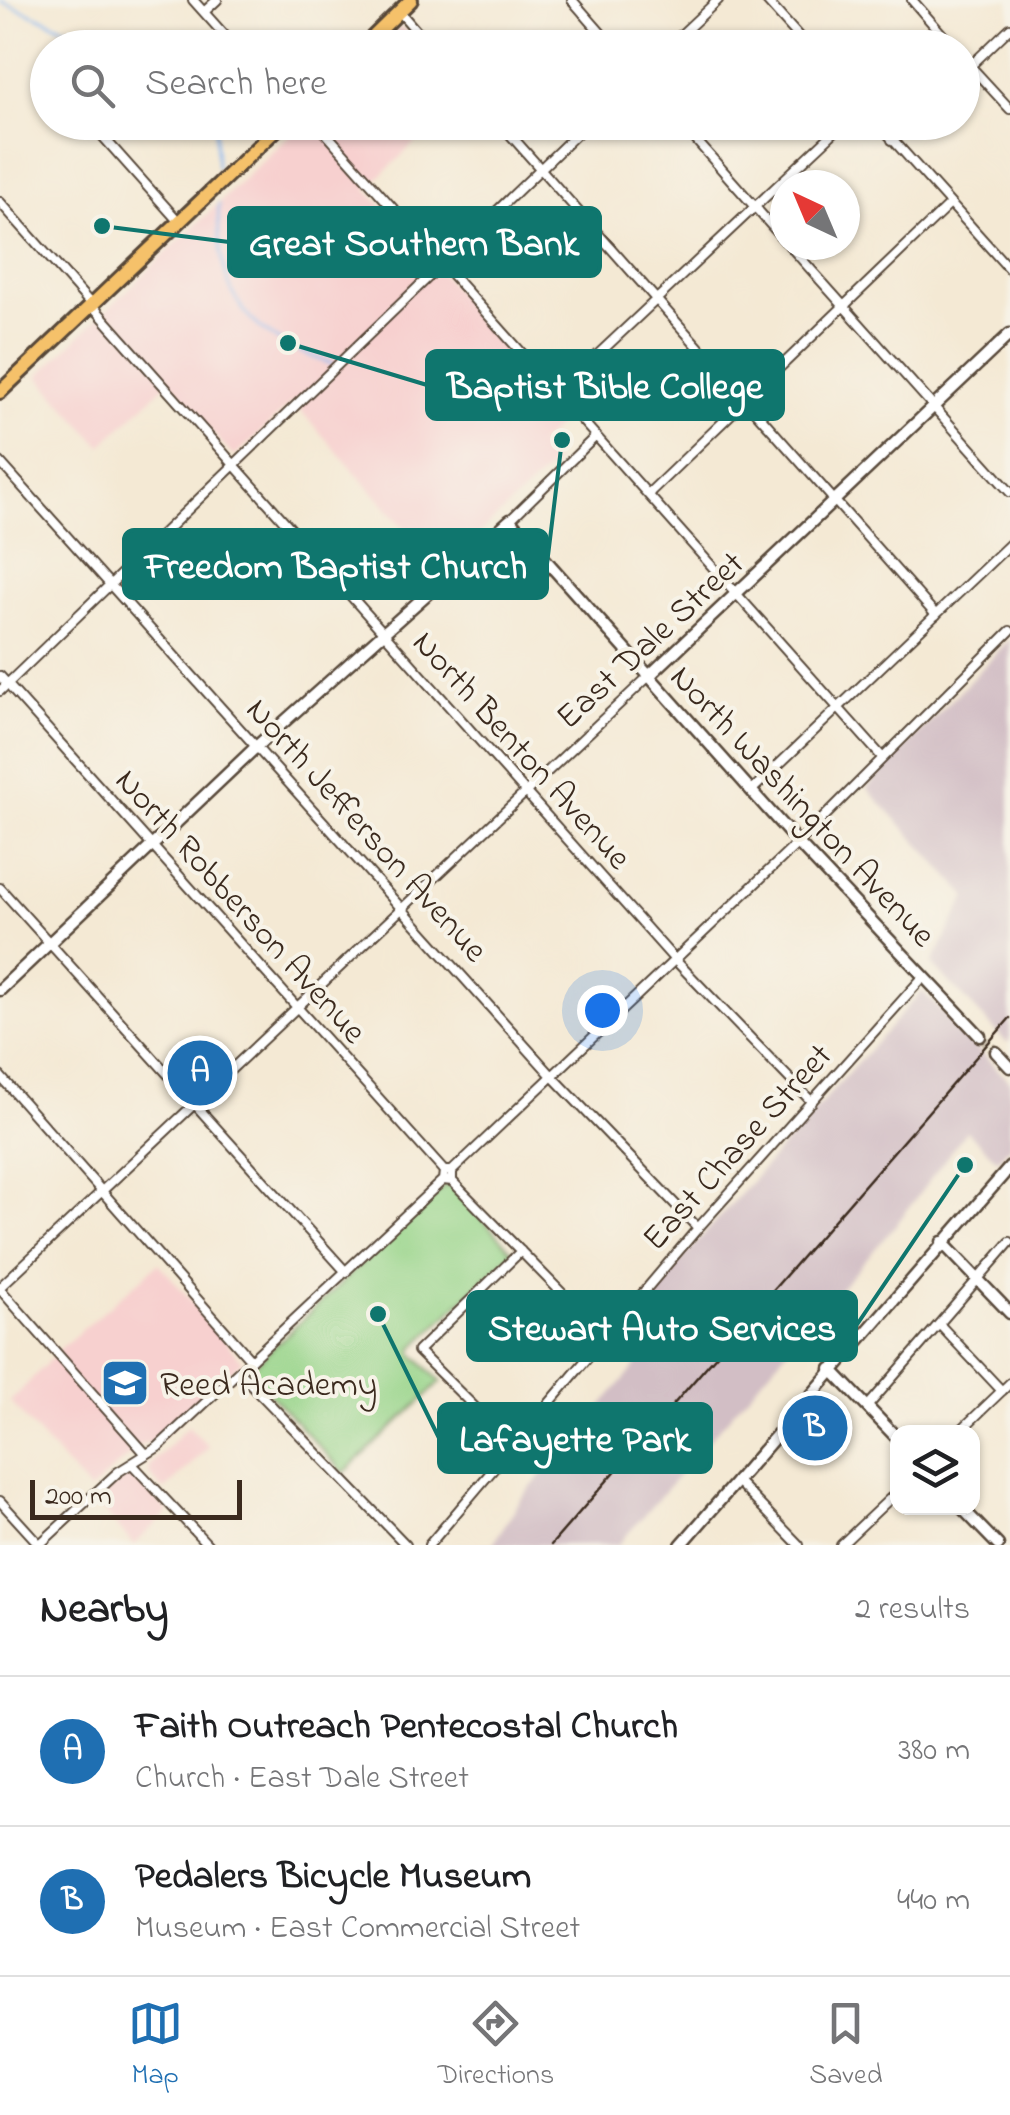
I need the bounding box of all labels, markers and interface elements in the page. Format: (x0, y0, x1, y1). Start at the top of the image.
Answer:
search box (30, 30, 980, 140)
text: Search here (145, 57, 327, 113)
icon: search (65, 58, 120, 113)
north arrow (770, 170, 860, 260)
callout: Great Southern Bank (229, 208, 600, 276)
text: Great Southern Bank (249, 218, 581, 274)
callout: Baptist Bible College (427, 351, 783, 419)
text: Baptist Bible College (445, 361, 764, 417)
callout: Freedom Baptist Church (124, 530, 547, 598)
street label: East Dale Street (546, 540, 757, 743)
text: Freedom Baptist Church (143, 541, 527, 597)
street label: North Benton Avenue (399, 620, 642, 883)
street label: North Washington Avenue (657, 655, 947, 960)
street label: North Jefferson Avenue (232, 688, 499, 975)
street label: North Robberson Avenue (102, 758, 377, 1057)
your location (577, 985, 628, 1036)
street label: East Chase Street (631, 1033, 846, 1263)
pin: A (168, 1036, 232, 1110)
callout: Stewart Auto Services (468, 1292, 856, 1360)
text: Stewart Auto Services (488, 1303, 836, 1359)
school or university icon: Reed Academy (99, 1357, 151, 1409)
place label: Reed Academy (160, 1361, 377, 1412)
pin: B (782, 1390, 848, 1466)
callout: Lafayette Park (439, 1404, 711, 1472)
text: Lafayette Park (459, 1414, 692, 1470)
map controls (890, 1425, 980, 1515)
button: layers (890, 1425, 980, 1515)
scale bar (30, 1475, 242, 1520)
text: 200 m (45, 1477, 112, 1518)
text: Nearby (40, 1580, 168, 1641)
text: 2 results (855, 1587, 970, 1634)
text: Faith Outreach Pentecostal Church (135, 1700, 678, 1756)
text: A (63, 1728, 82, 1775)
text: 380 m (898, 1728, 970, 1775)
text: Church · East Dale Street (135, 1756, 469, 1803)
text: Pedalers Bicycle Museum (135, 1850, 531, 1906)
text: B (62, 1878, 83, 1925)
text: 440 m (897, 1878, 970, 1925)
text: Museum · East Commercial Street (135, 1906, 580, 1953)
tab: Map (128, 1996, 183, 2097)
tab: Directions (438, 1996, 554, 2097)
tab: Saved (809, 1996, 882, 2097)

